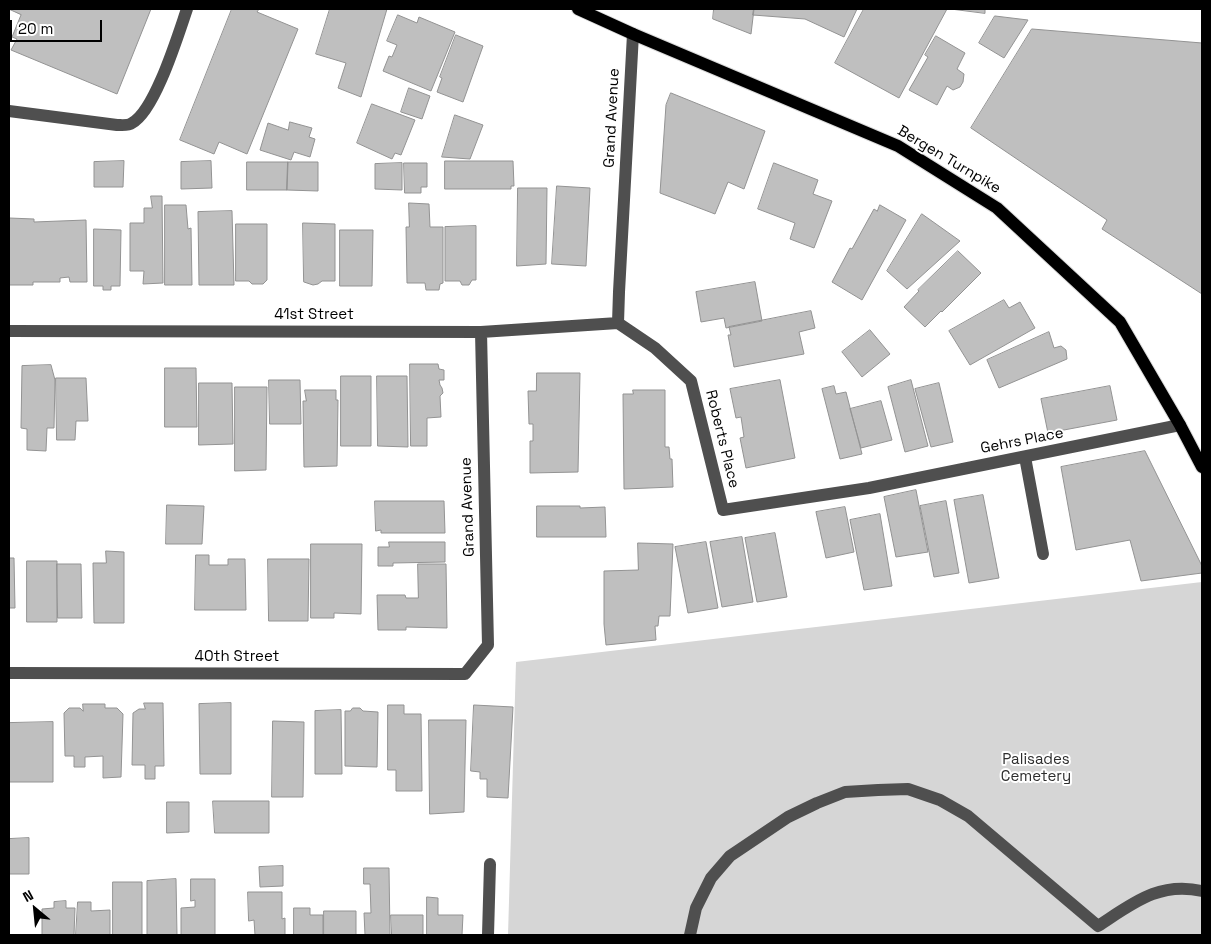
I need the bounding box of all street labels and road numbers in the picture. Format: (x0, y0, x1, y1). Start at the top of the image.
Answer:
street label: Grand Avenue (600, 68, 624, 168)
street label: Bergen Turnpike (894, 122, 1004, 198)
street label: 41st Street (274, 306, 354, 324)
street label: Roberts Place (701, 388, 743, 490)
street label: Gehrs Place (979, 424, 1065, 458)
street label: Grand Avenue (457, 457, 479, 557)
street label: 40th Street (195, 648, 279, 666)

